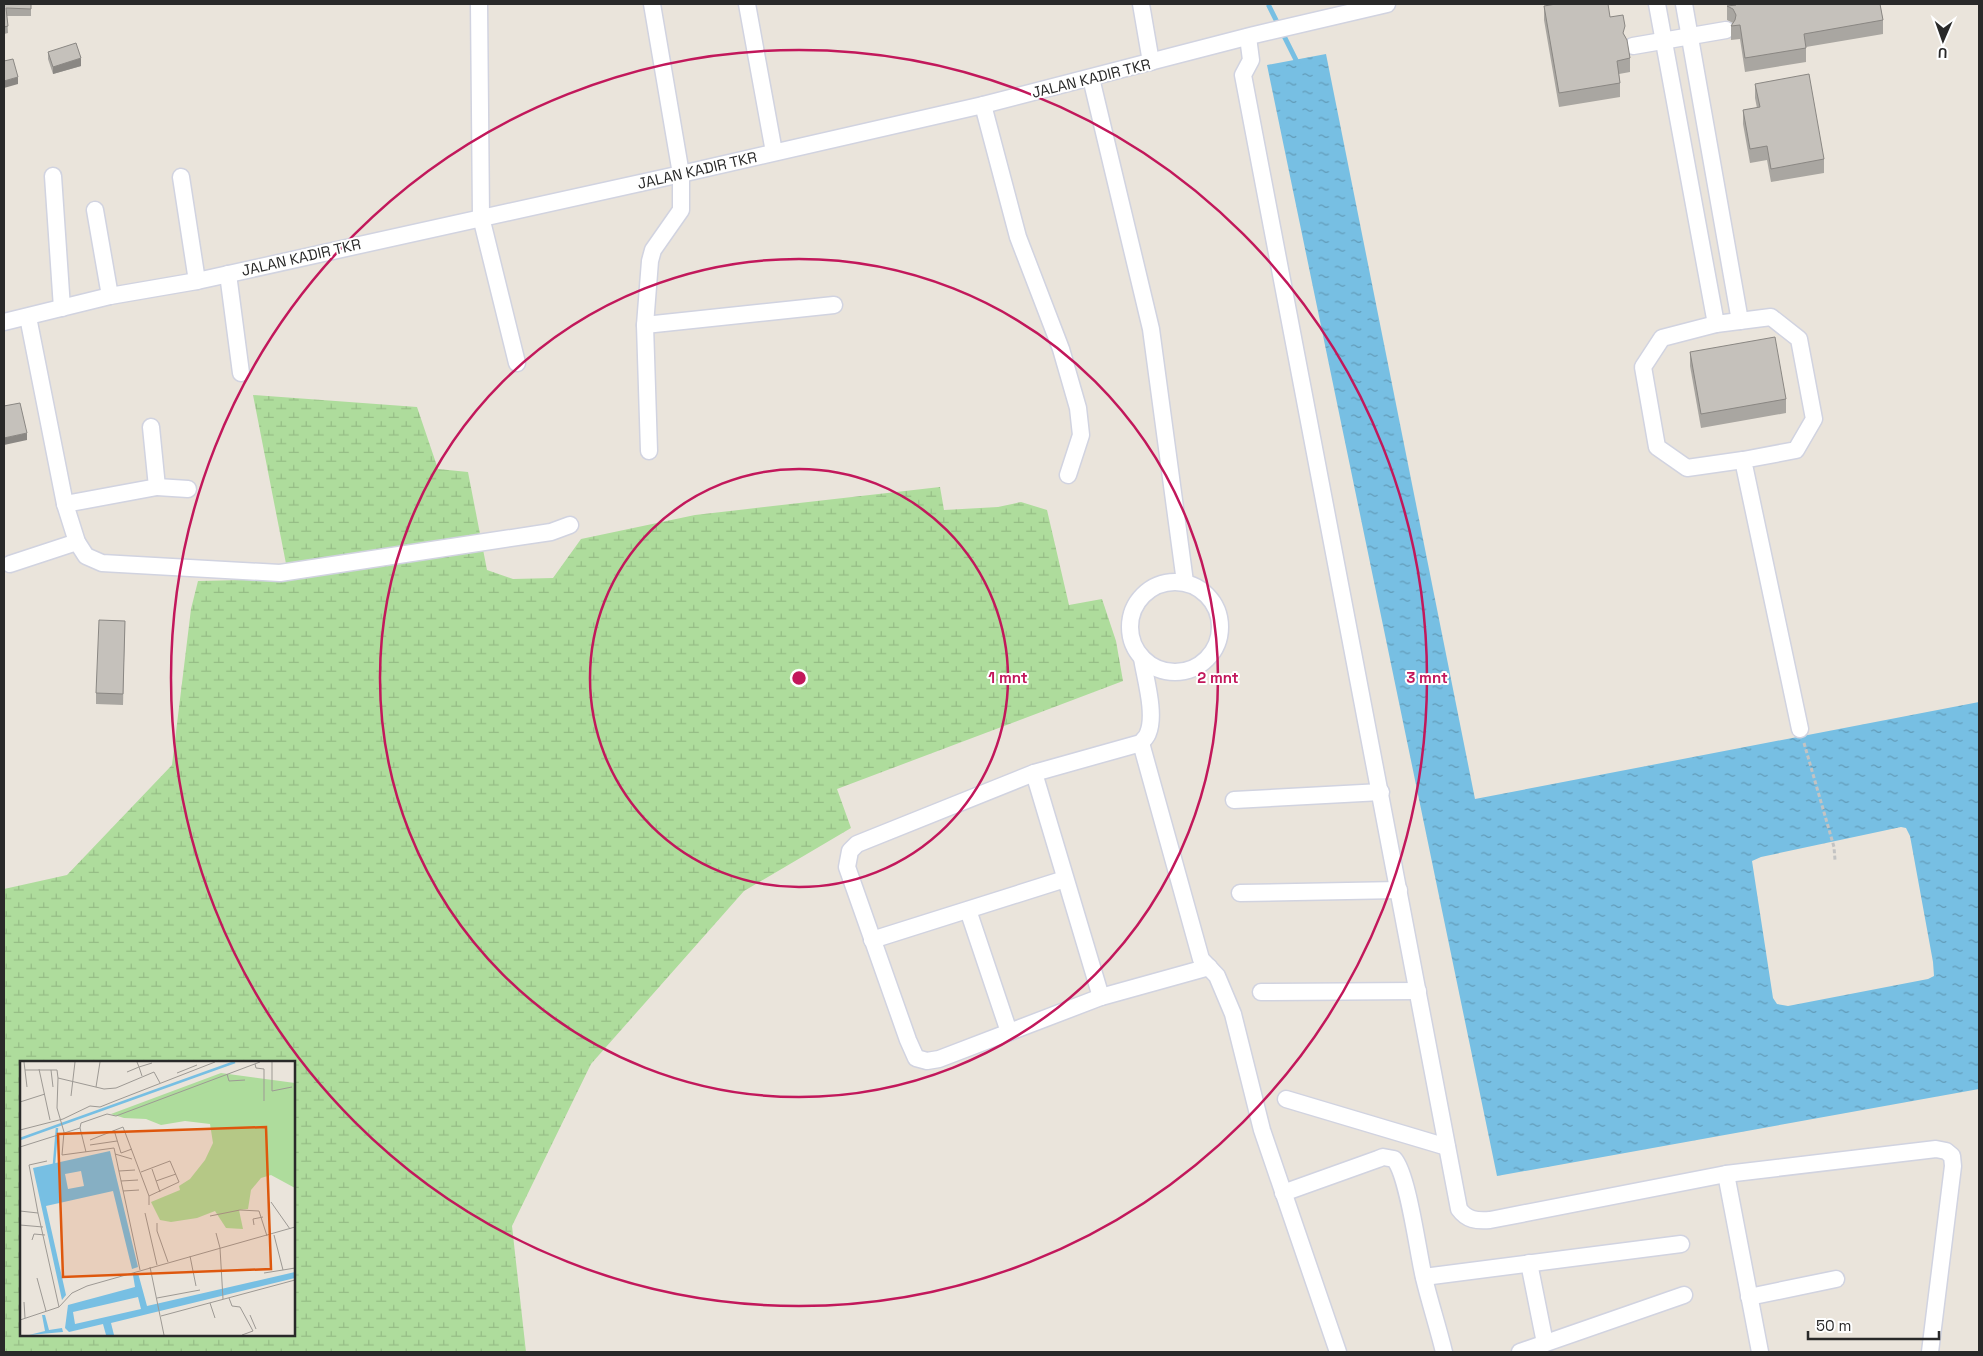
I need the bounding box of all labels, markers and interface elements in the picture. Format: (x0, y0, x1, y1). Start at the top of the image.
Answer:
north arrow (1918, 15, 1968, 65)
text: U (1938, 44, 1948, 62)
street label: JALAN KADIR TKR (1030, 54, 1152, 102)
street label: JALAN KADIR TKR (635, 147, 759, 193)
street label: JALAN KADIR TKR (239, 234, 363, 280)
text: 1 mnt (988, 668, 1028, 687)
text: 2 mnt (1197, 668, 1239, 687)
text: 3 mnt (1406, 668, 1448, 687)
centre of rings (790, 669, 808, 687)
inset map (20, 1061, 295, 1336)
scale bar (1808, 1308, 1939, 1340)
text: 50 m (1816, 1316, 1851, 1335)

